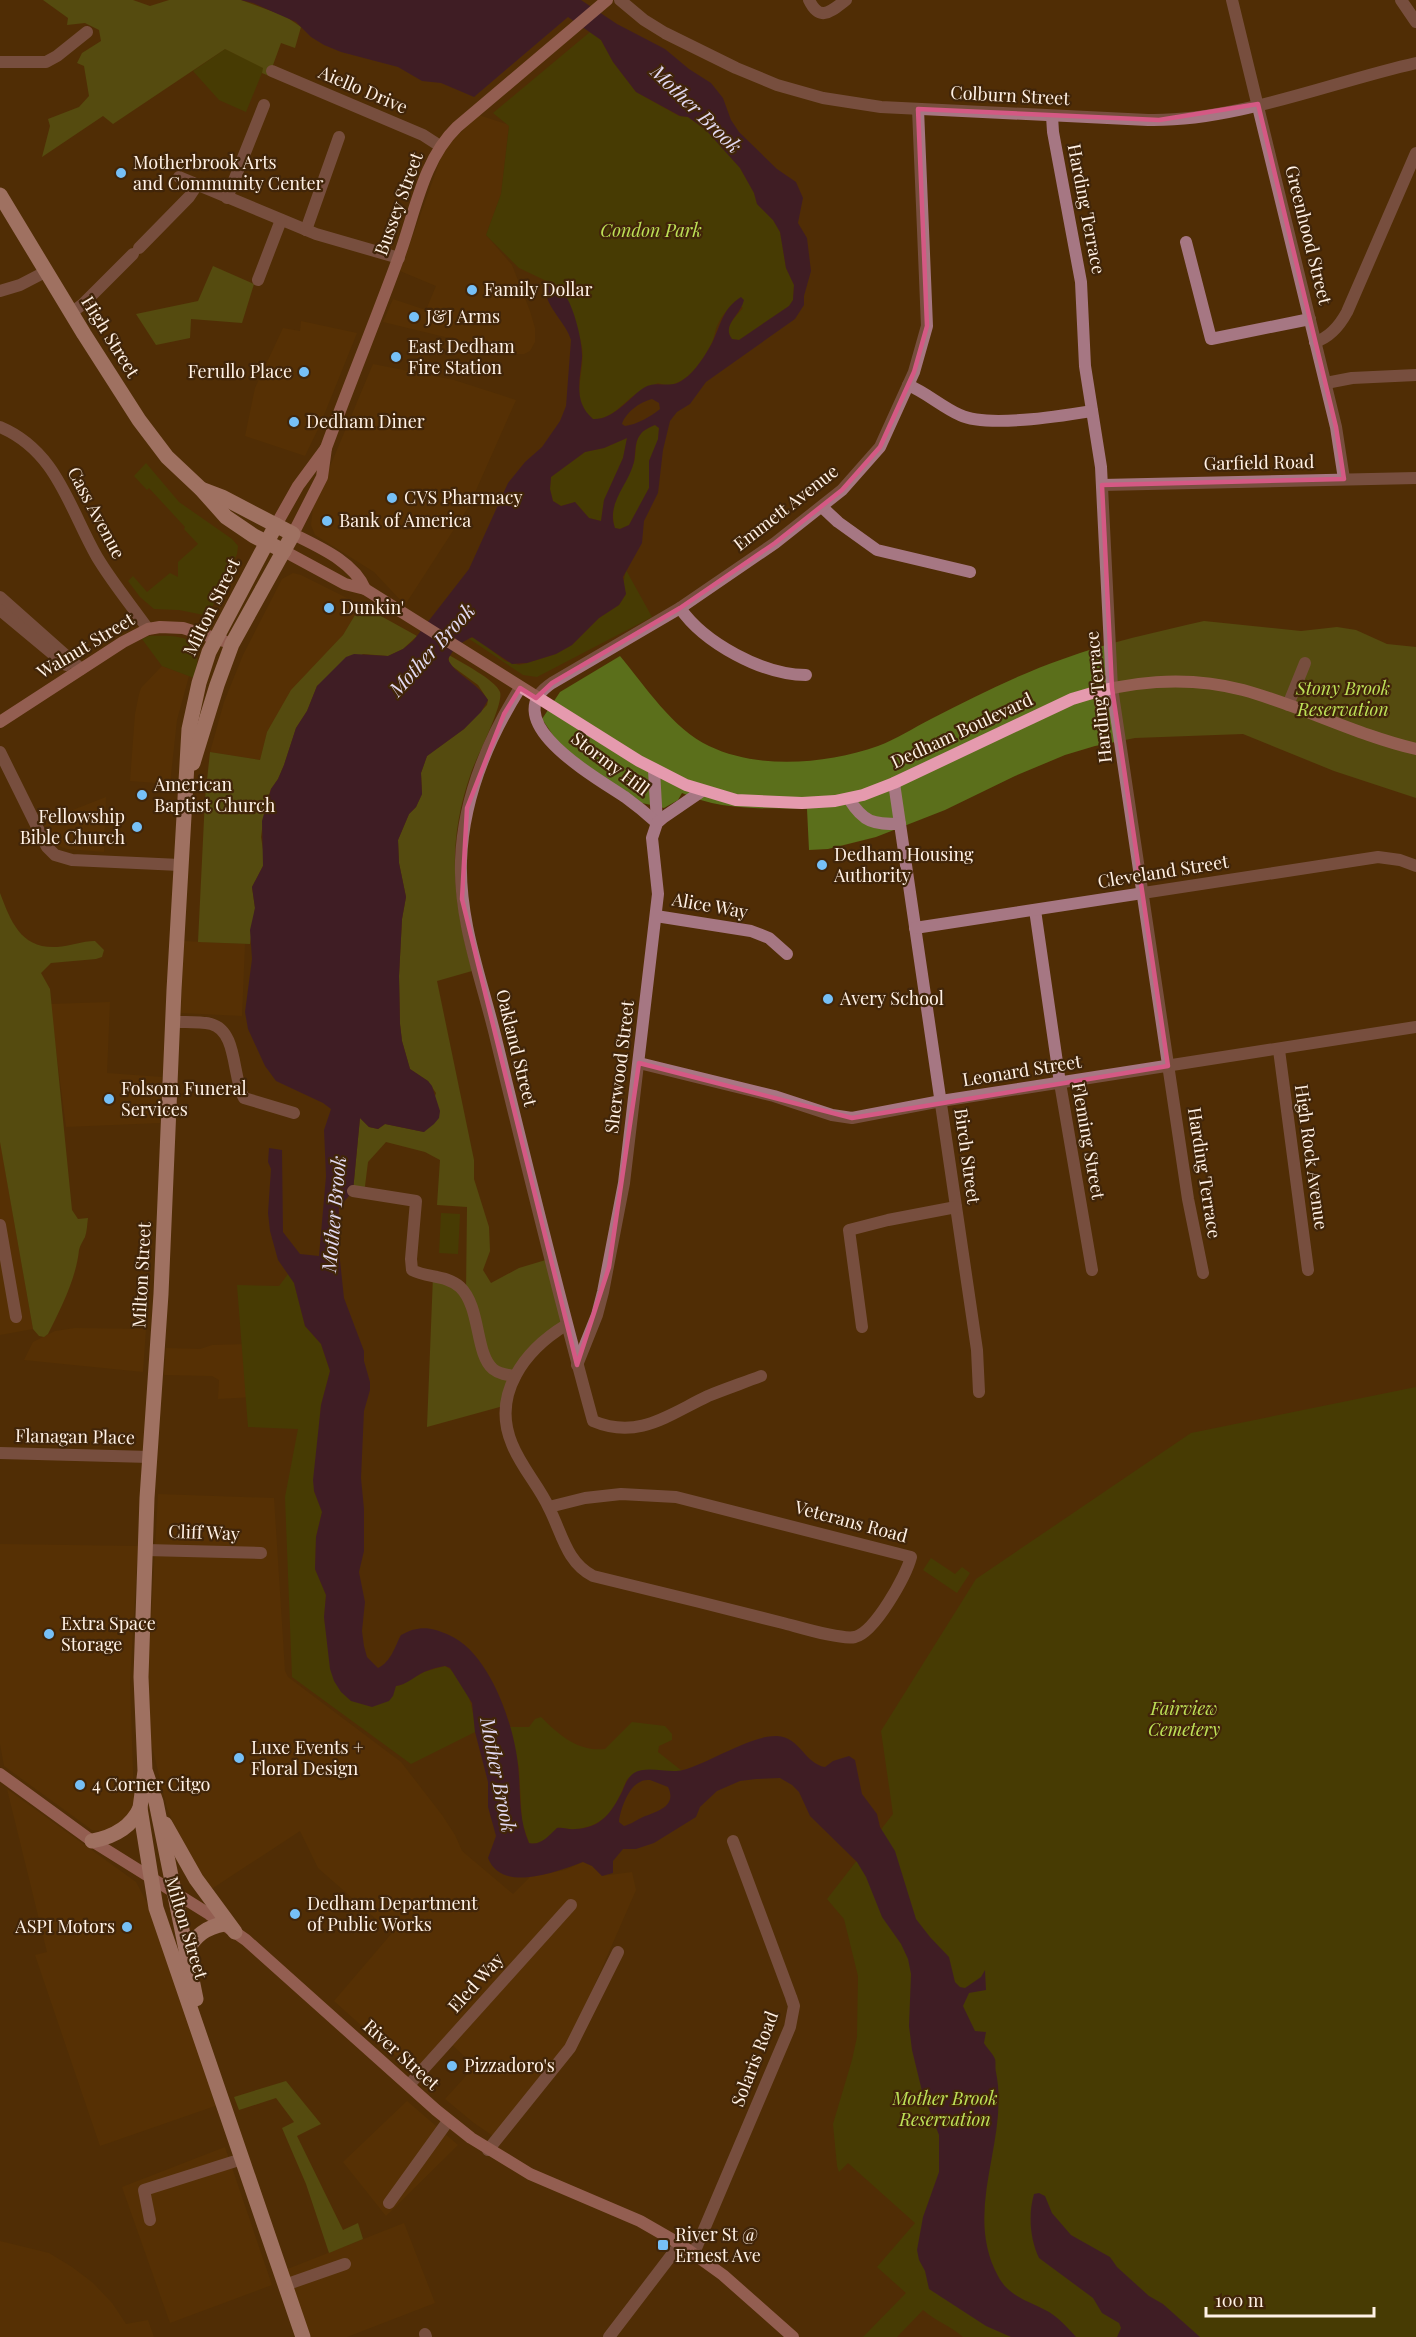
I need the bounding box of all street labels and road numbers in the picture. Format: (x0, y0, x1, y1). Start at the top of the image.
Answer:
street label: Aiello Drive (314, 59, 411, 119)
street label: Colburn Street (950, 80, 1071, 110)
street label: Harding Terrace (1063, 142, 1111, 276)
street label: Bussey Street (368, 148, 428, 259)
street label: Greenhood Street (1280, 163, 1338, 308)
street label: High Street (76, 291, 146, 382)
street label: Garfield Road (1203, 449, 1315, 475)
street label: Emmett Avenue (728, 459, 843, 556)
street label: Cass Avenue (63, 462, 131, 563)
street label: Milton Street (177, 553, 245, 659)
street label: Walnut Street (31, 606, 139, 684)
street label: Harding Terrace (1079, 630, 1117, 764)
street label: Dedham Boulevard (887, 686, 1037, 773)
street label: Stormy Hill (567, 726, 655, 800)
street label: Cleveland Street (1096, 849, 1231, 893)
street label: Alice Way (669, 886, 750, 924)
street label: Oakland Street (491, 987, 543, 1109)
street label: Sherwood Street (599, 998, 639, 1135)
street label: Leonard Street (961, 1049, 1084, 1091)
street label: Fleming Street (1067, 1080, 1111, 1202)
street label: High Rock Avenue (1290, 1083, 1334, 1231)
street label: Harding Terrace (1183, 1106, 1227, 1240)
street label: Birch Street (949, 1107, 987, 1206)
street label: Milton Street (126, 1221, 156, 1328)
street label: Flanagan Place (15, 1423, 135, 1449)
street label: Veterans Road (791, 1494, 911, 1548)
street label: Cliff Way (168, 1519, 240, 1545)
street label: Milton Street (160, 1874, 214, 1982)
street label: Eled Way (442, 1947, 508, 2017)
street label: Solaris Road (725, 2007, 783, 2110)
street label: River Street (358, 2014, 446, 2095)

